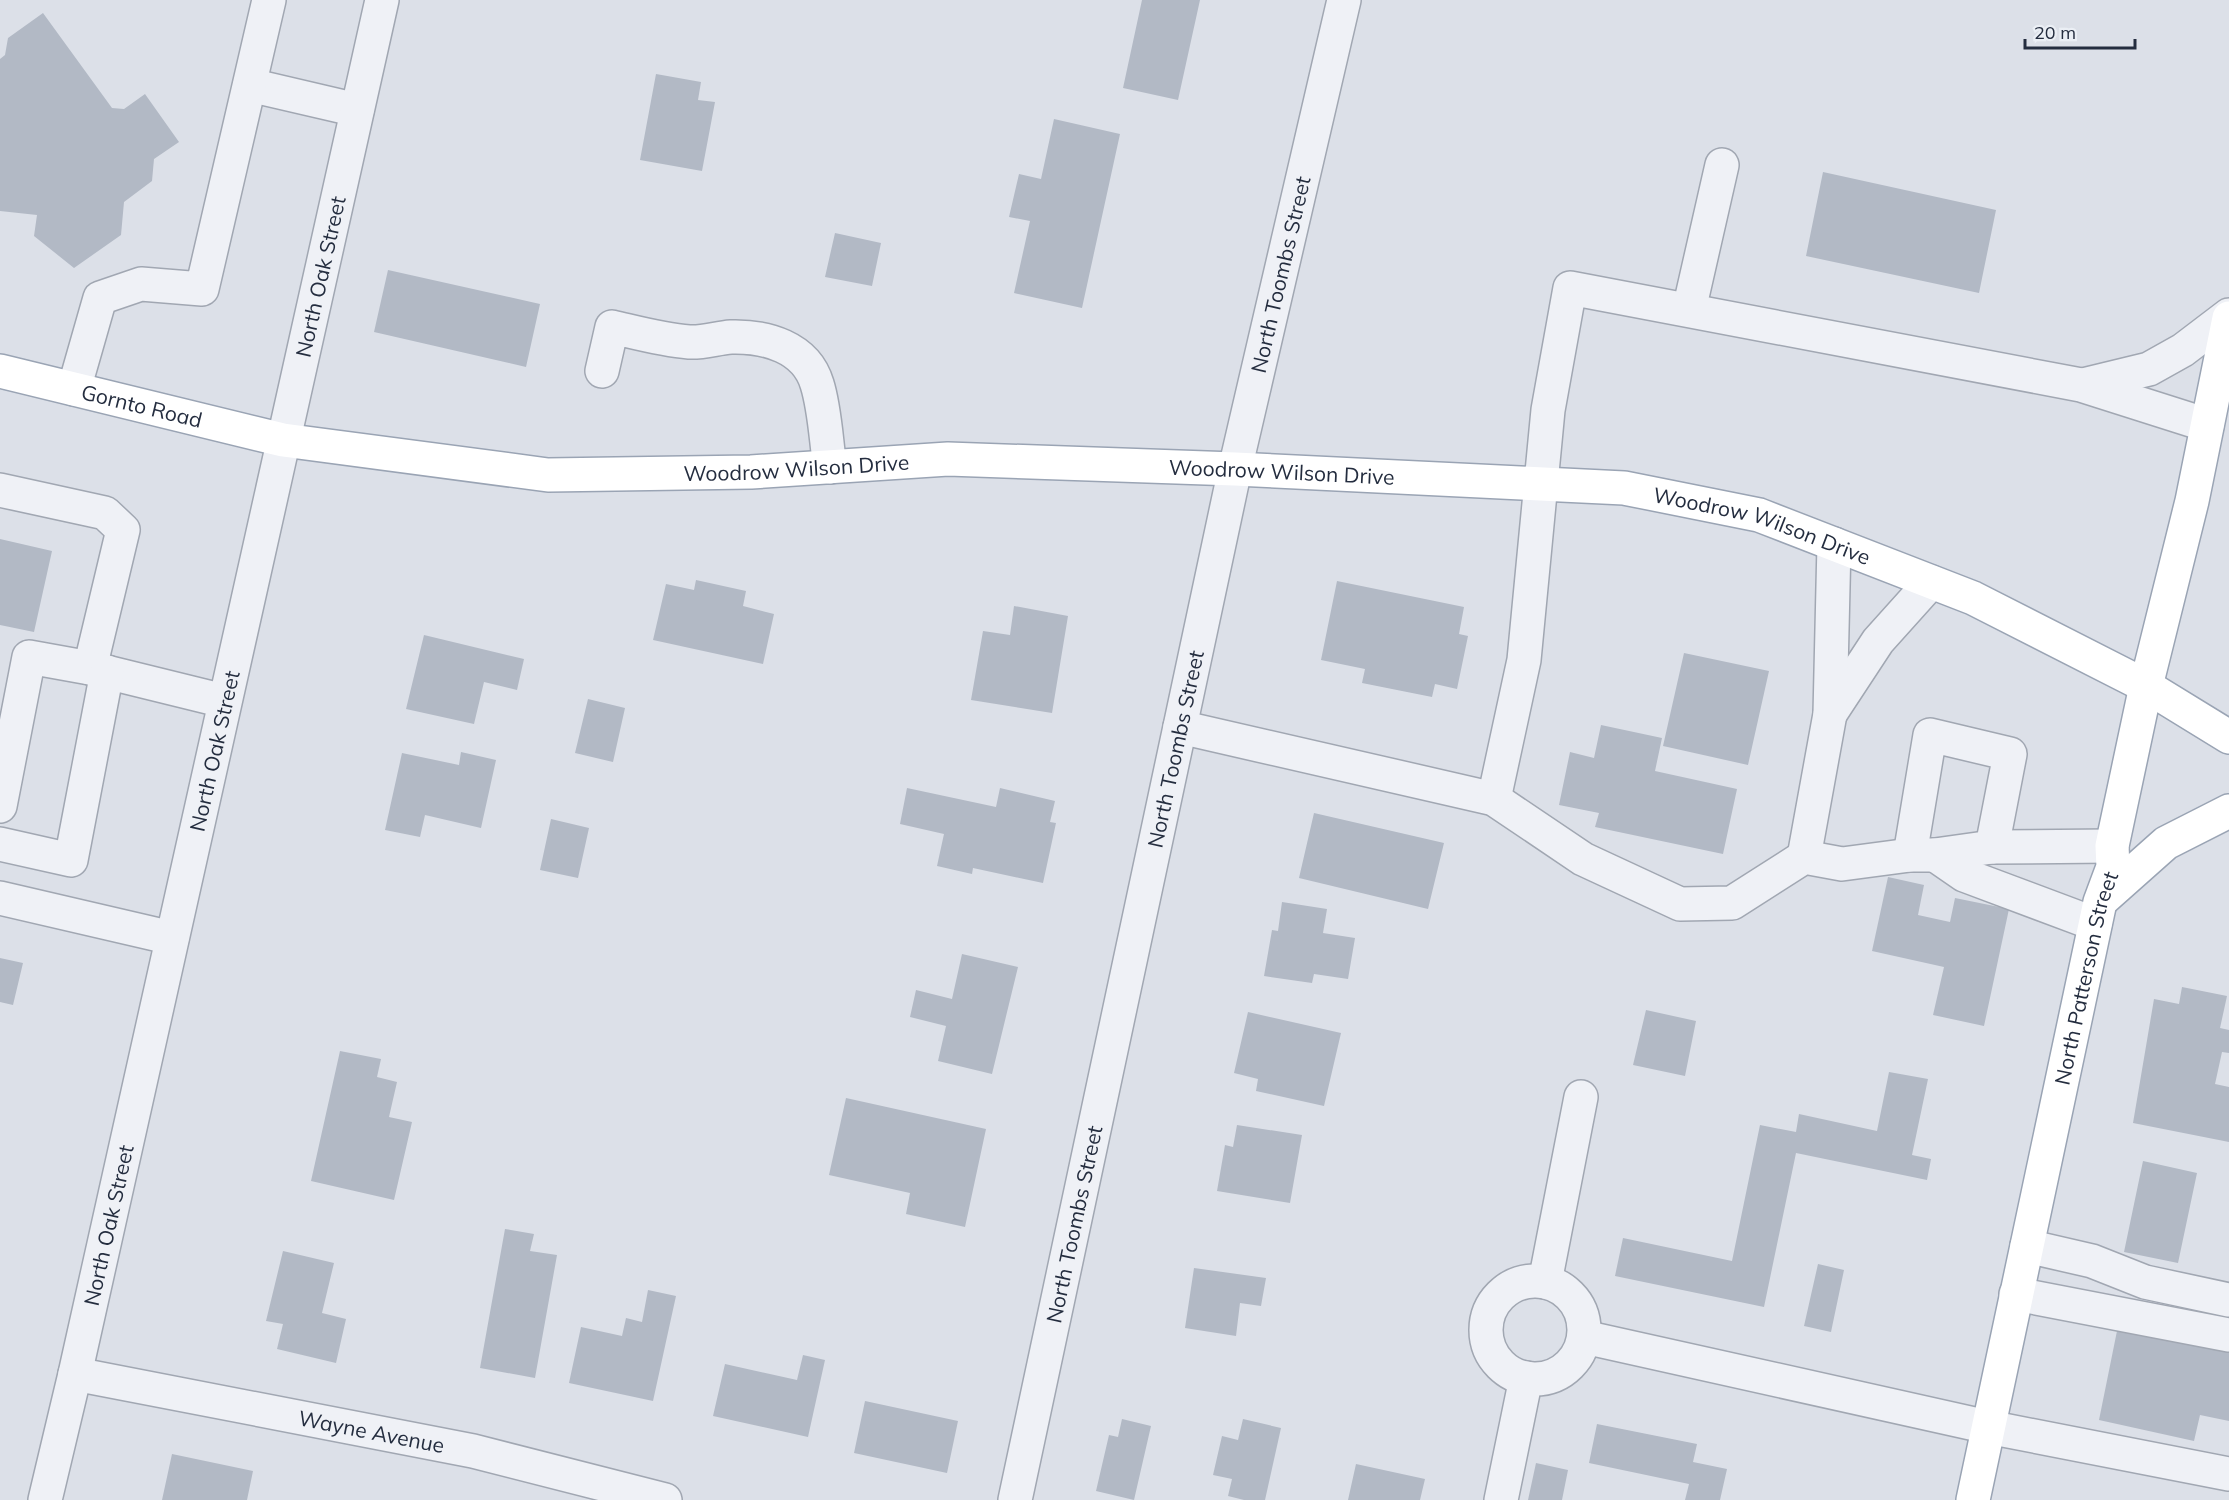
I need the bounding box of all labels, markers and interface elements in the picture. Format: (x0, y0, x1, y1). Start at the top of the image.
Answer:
scale bar (2025, 12, 2134, 50)
text: 20 m (2034, 21, 2076, 44)
street label: North Toombs Street (1245, 173, 1316, 375)
street label: North Oak Street (290, 194, 351, 360)
street label: Gornto Road (79, 378, 205, 433)
street label: Woodrow Wilson Drive (683, 449, 910, 486)
street label: Woodrow Wilson Drive (1168, 454, 1395, 490)
street label: Woodrow Wilson Drive (1651, 481, 1874, 570)
street label: North Toombs Street (1142, 648, 1209, 850)
street label: North Oak Street (184, 668, 245, 834)
street label: North Patterson Street (2049, 868, 2123, 1087)
street label: North Toombs Street (1040, 1123, 1108, 1325)
street label: North Oak Street (78, 1142, 139, 1308)
street label: Wayne Avenue (296, 1405, 447, 1458)

